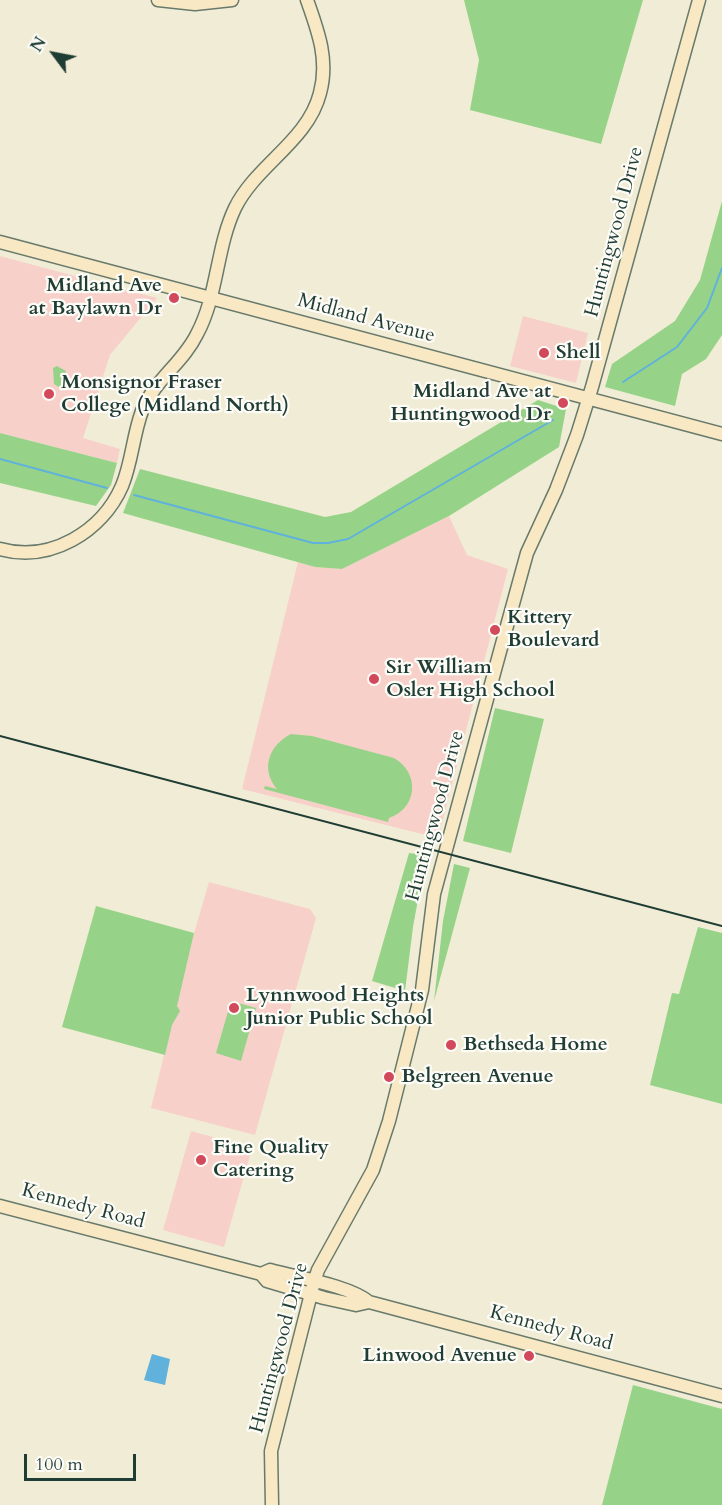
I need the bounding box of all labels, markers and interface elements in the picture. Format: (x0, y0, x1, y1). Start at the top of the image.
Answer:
north arrow (24, 24, 84, 84)
text: N (26, 33, 52, 56)
street label: Huntingwood Drive (581, 144, 649, 320)
place label: Midland Ave at Baylawn Dr (29, 274, 162, 321)
street label: Midland Avenue (295, 289, 437, 349)
marker: Midland Ave at Baylawn Dr (167, 291, 181, 305)
place label: Shell (556, 341, 601, 365)
marker: Shell (537, 346, 551, 360)
place label: Monsignor Fraser College (Midland North) (61, 371, 289, 418)
place label: Midland Ave at Huntingwood Dr (391, 380, 551, 427)
marker: Monsignor Fraser College (Midland North) (42, 387, 56, 401)
marker: Midland Ave at Huntingwood Dr (556, 396, 570, 410)
place label: Kittery Boulevard (507, 606, 599, 653)
marker: Kittery Boulevard (488, 623, 502, 637)
place label: Sir William Osler High School (386, 656, 555, 703)
marker: Sir William Osler High School (367, 672, 381, 686)
street label: Huntingwood Drive (402, 728, 470, 904)
place label: Lynnwood Heights Junior Public School (246, 984, 433, 1031)
marker: Lynnwood Heights Junior Public School (227, 1001, 241, 1015)
place label: Bethseda Home (463, 1033, 608, 1057)
marker: Bethseda Home (444, 1038, 458, 1052)
place label: Belgreen Avenue (401, 1065, 554, 1089)
marker: Belgreen Avenue (382, 1070, 396, 1084)
place label: Fine Quality Catering (213, 1136, 329, 1183)
marker: Fine Quality Catering (194, 1153, 208, 1167)
street label: Kennedy Road (19, 1179, 147, 1235)
street label: Huntingwood Drive (246, 1260, 314, 1436)
street label: Kennedy Road (487, 1301, 615, 1357)
place label: Linwood Avenue (363, 1344, 517, 1368)
marker: Linwood Avenue (522, 1349, 536, 1363)
scale bar (27, 1442, 140, 1480)
text: 100 m (35, 1452, 83, 1477)

